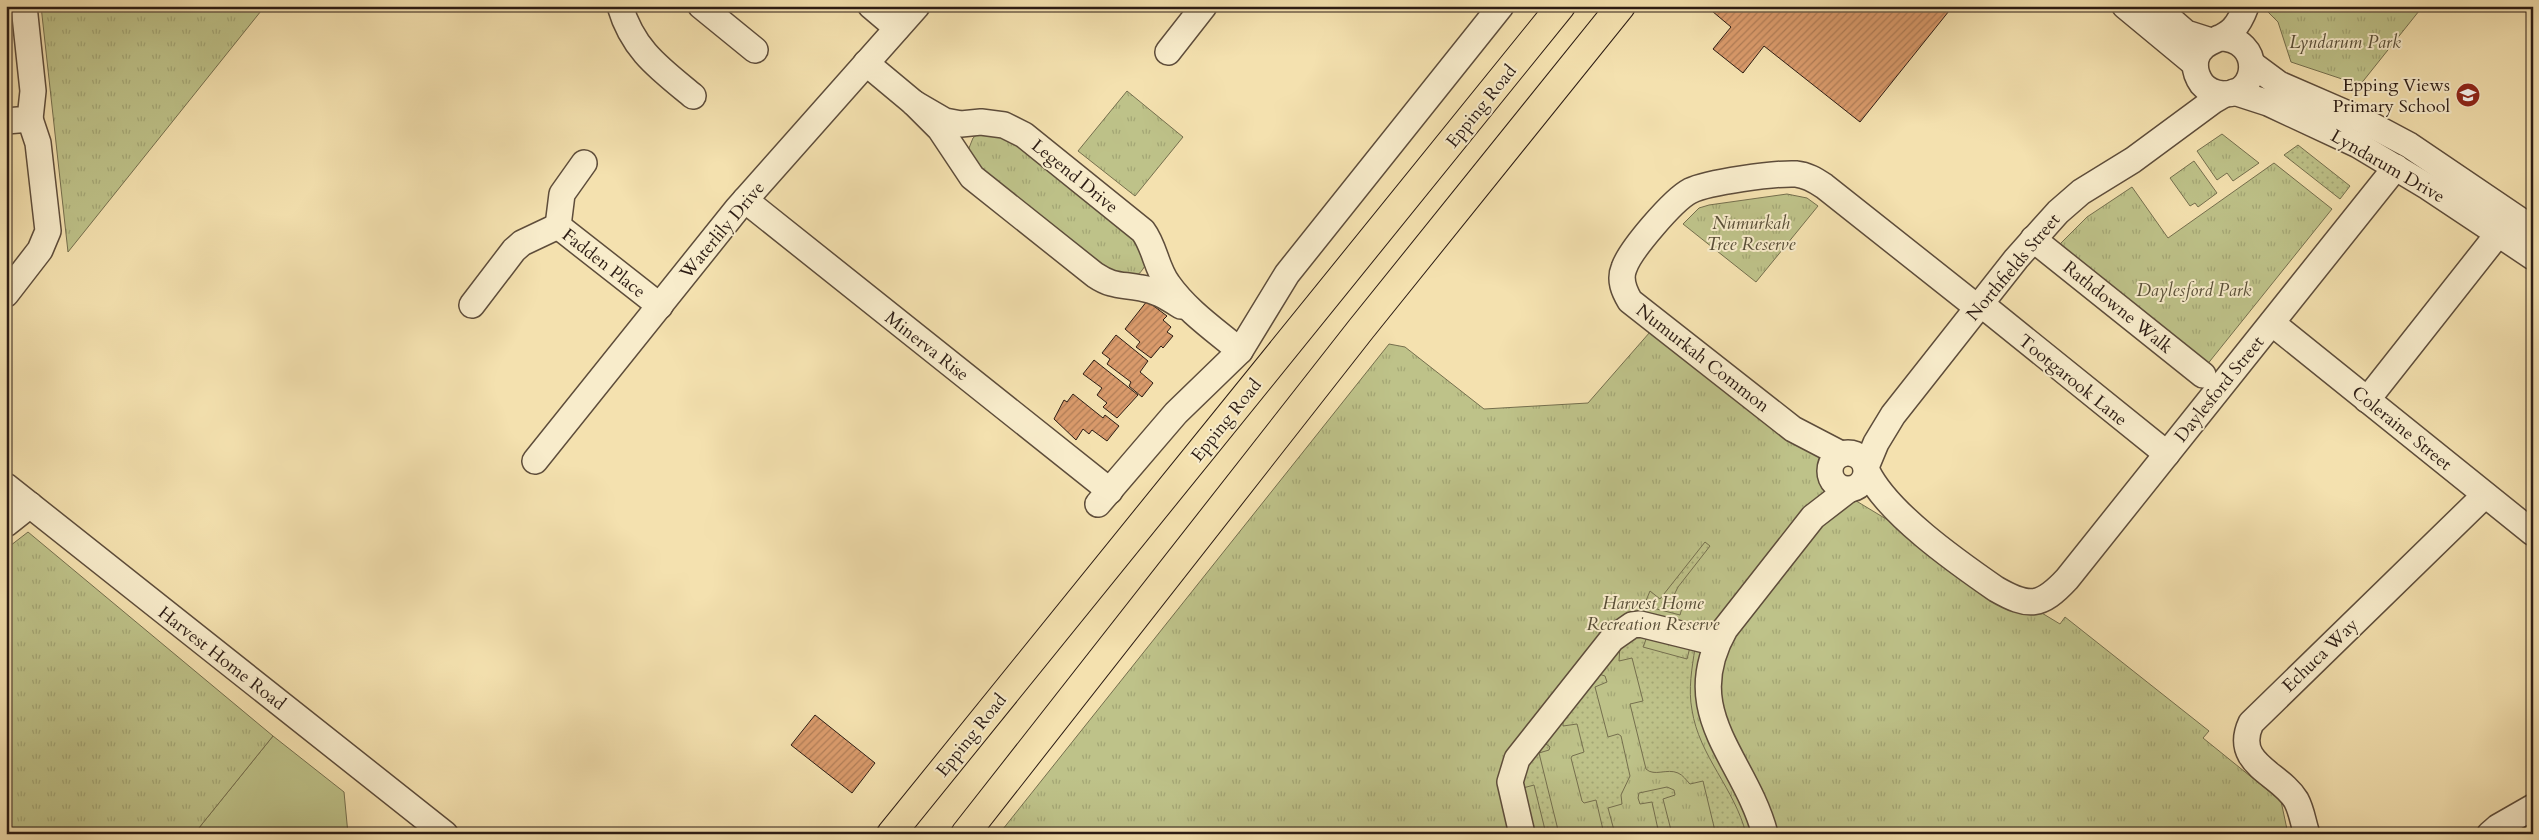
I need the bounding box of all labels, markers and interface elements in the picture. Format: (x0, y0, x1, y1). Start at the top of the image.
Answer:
park label: Lyndarum Park (2289, 30, 2401, 55)
street label: Epping Road (1440, 59, 1523, 153)
place label: Epping Views Primary School (2333, 73, 2450, 119)
school or university icon: Epping Views Primary School (2455, 82, 2481, 108)
street label: Lyndarum Drive (2326, 124, 2449, 209)
street label: Legend Drive (1026, 133, 1124, 219)
street label: Waterlily Drive (674, 176, 771, 285)
street label: Northfields Street (1961, 208, 2066, 327)
park label: Numurkah Tree Reserve (1707, 211, 1796, 257)
street label: Fadden Place (557, 223, 651, 304)
street label: Rathdowne Walk (2057, 255, 2178, 360)
park label: Daylesford Park (2137, 278, 2252, 303)
street label: Numurkah Common (1631, 298, 1775, 419)
street label: Minerva Rise (879, 306, 974, 387)
street label: Tootgarook Lane (2013, 329, 2133, 432)
street label: Daylesford Street (2169, 331, 2270, 448)
street label: Epping Road (1185, 373, 1268, 467)
street label: Coleraine Street (2346, 380, 2457, 477)
park label: Harvest Home Recreation Reserve (1587, 591, 1720, 637)
street label: Harvest Home Road (153, 601, 291, 716)
street label: Echuca Way (2277, 612, 2364, 698)
street label: Epping Road (930, 688, 1013, 782)

